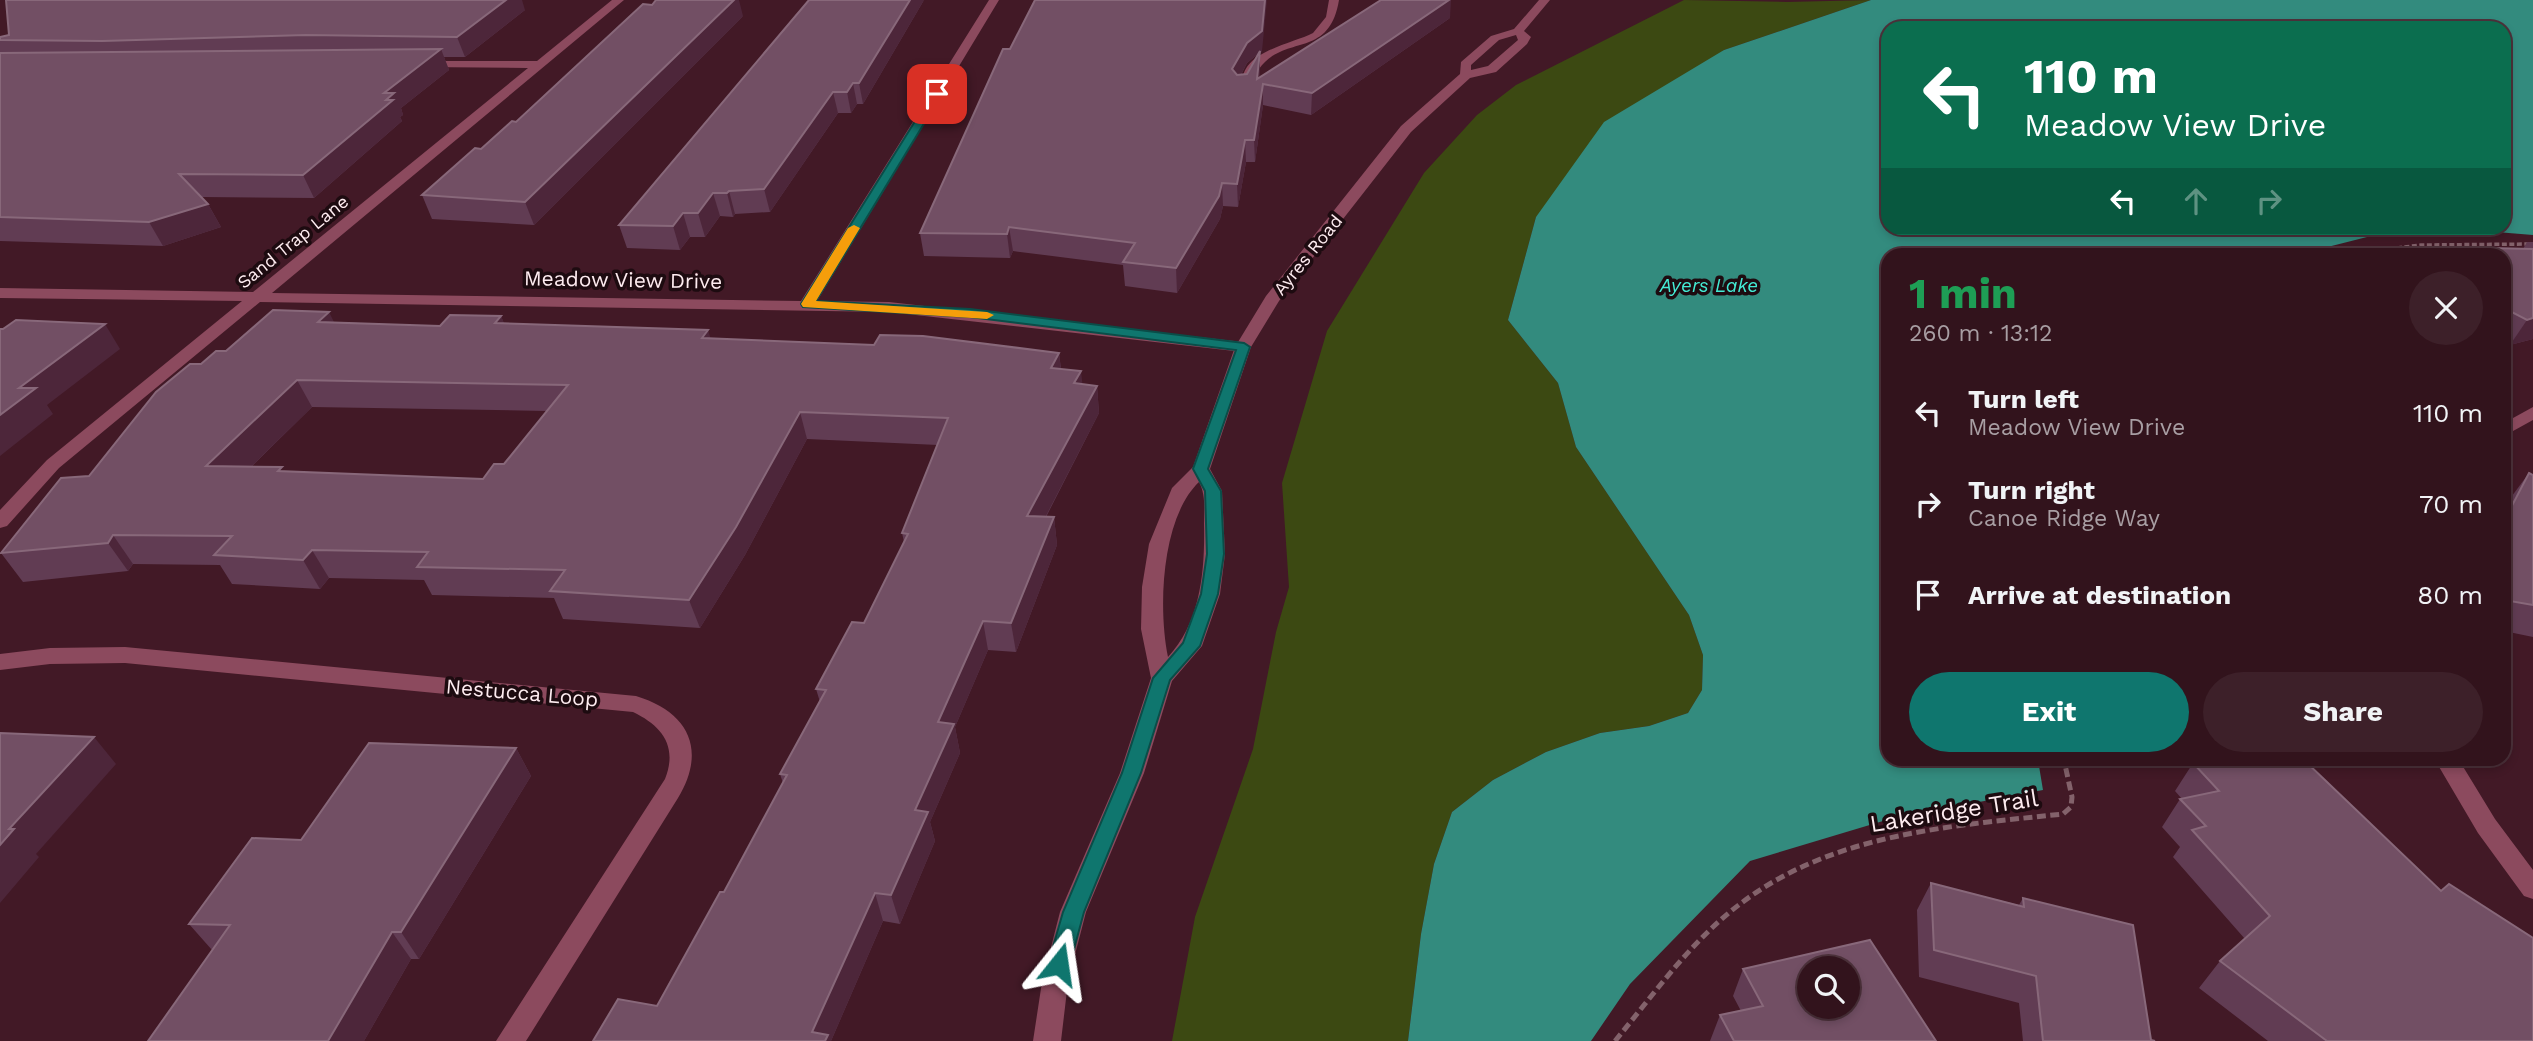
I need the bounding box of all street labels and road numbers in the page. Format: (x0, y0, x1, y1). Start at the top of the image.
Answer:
street label: Sand Trap Lane (233, 191, 352, 293)
street label: Ayres Road (1269, 210, 1346, 299)
street label: Meadow View Drive (524, 265, 722, 294)
street label: Nestucca Loop (445, 673, 599, 712)
street label: Lakeridge Trail (1868, 784, 2041, 838)

